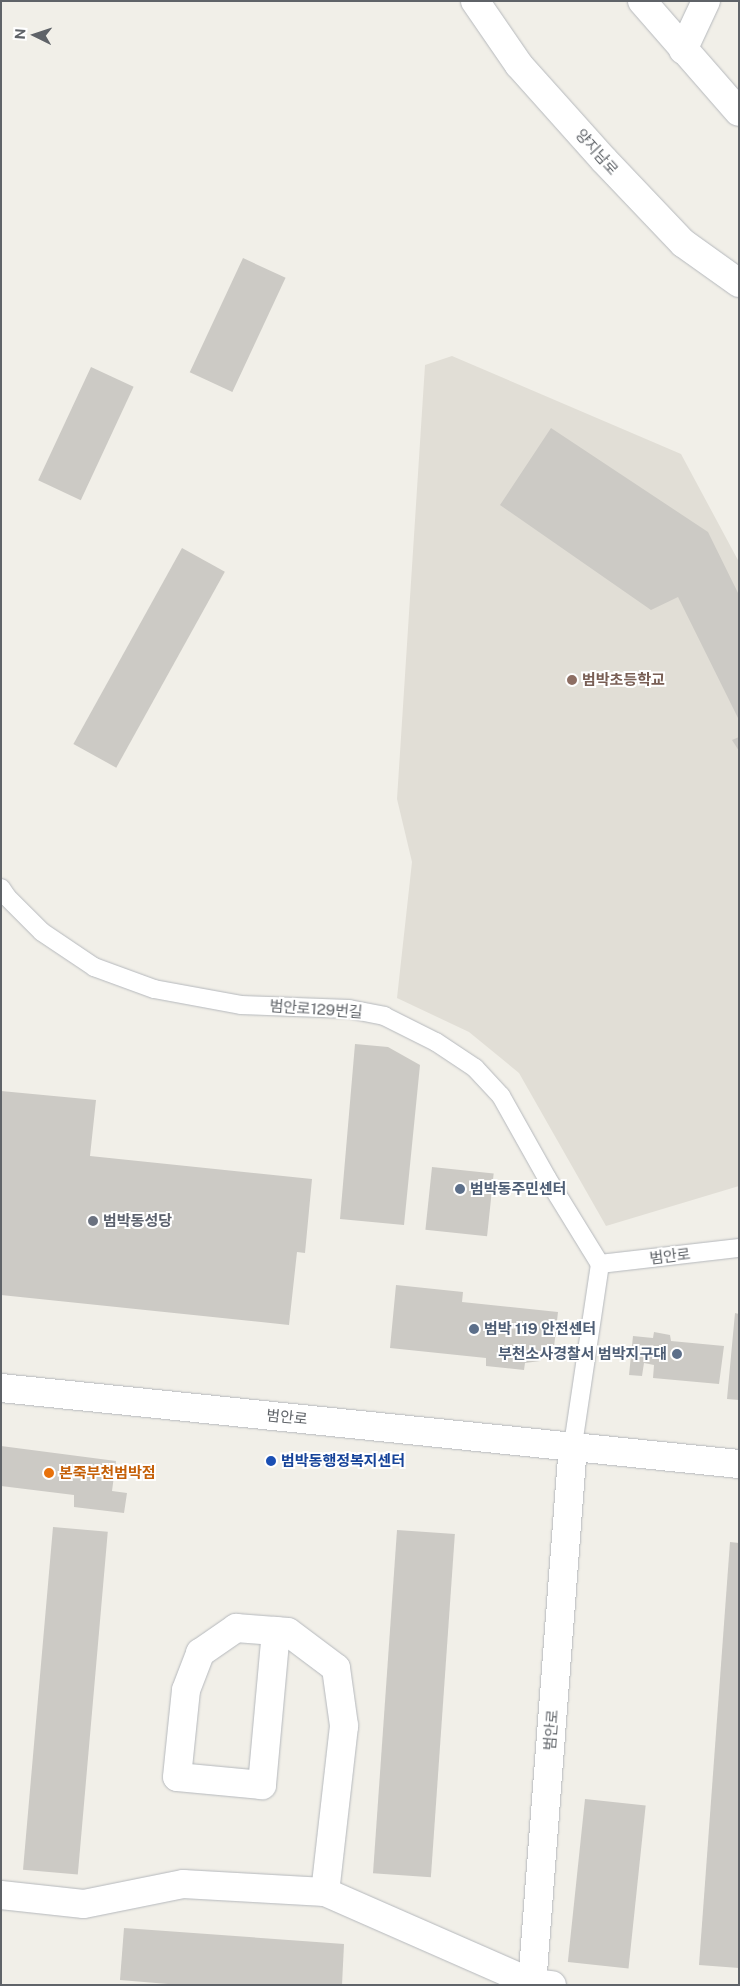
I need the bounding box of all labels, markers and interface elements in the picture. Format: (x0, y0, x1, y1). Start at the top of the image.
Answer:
north arrow (10, 10, 60, 60)
text: N (12, 28, 28, 40)
street label: 양지남로 (572, 125, 622, 179)
place label: 범박초등학교 (582, 671, 665, 689)
marker: 범박초등학교 (566, 674, 578, 686)
street label: 범안로129번길 (269, 997, 363, 1021)
place label: 범박동주민센터 (470, 1180, 567, 1198)
marker: 범박동주민센터 (454, 1183, 466, 1195)
place label: 범박동성당 (103, 1212, 172, 1230)
marker: 범박동성당 (87, 1215, 99, 1227)
street label: 범안로 (648, 1245, 692, 1267)
place label: 범박 119 안전센터 (484, 1320, 596, 1338)
marker: 범박 119 안전센터 (468, 1323, 480, 1335)
place label: 부천소사경찰서 범박지구대 (498, 1345, 667, 1363)
marker: 부천소사경찰서 범박지구대 (671, 1348, 683, 1360)
street label: 범안로 (265, 1406, 309, 1428)
place label: 범박동행정복지센터 (281, 1452, 405, 1470)
marker: 범박동행정복지센터 (265, 1455, 277, 1467)
place label: 본죽부천범박점 (59, 1464, 156, 1482)
marker: 본죽부천범박점 (43, 1467, 55, 1479)
street label: 범안로 (541, 1709, 561, 1751)

